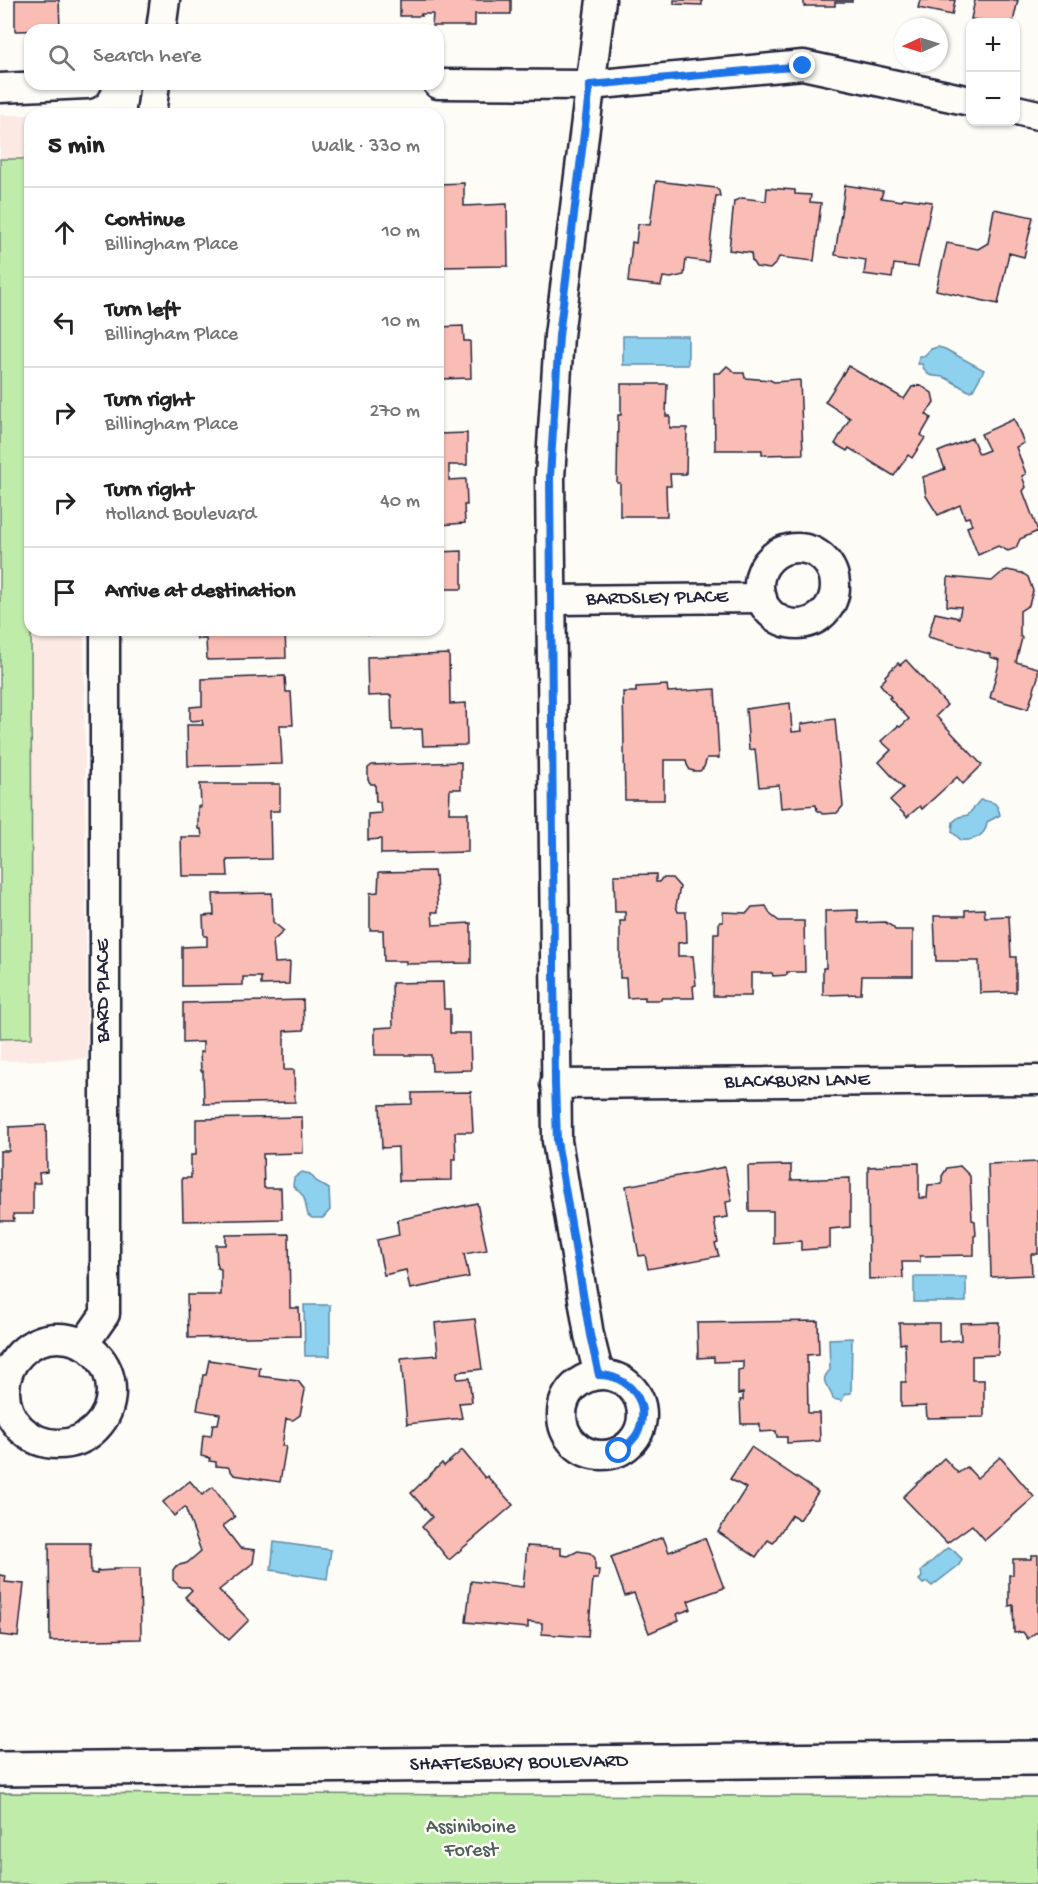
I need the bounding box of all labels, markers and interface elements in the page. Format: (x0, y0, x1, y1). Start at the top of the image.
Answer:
north arrow (894, 18, 948, 72)
map controls (966, 18, 1020, 126)
button: + (966, 18, 1020, 72)
search box (24, 24, 444, 90)
icon: search (45, 41, 78, 74)
text: Search here (93, 44, 201, 70)
route end (789, 52, 815, 78)
button: − (966, 72, 1020, 126)
text: 5 min (48, 132, 104, 163)
text: Walk · 330 m (312, 136, 420, 159)
text: Continue (105, 208, 185, 234)
icon: ahead (48, 216, 81, 249)
text: 10 m (382, 221, 420, 244)
text: Billingham Place (105, 234, 238, 257)
text: Turn left (105, 298, 179, 324)
icon: left (48, 306, 81, 339)
text: 10 m (382, 311, 420, 334)
text: Billingham Place (105, 324, 238, 347)
text: Turn right (105, 388, 193, 414)
icon: right (48, 396, 81, 429)
text: 270 m (370, 401, 420, 424)
text: Billingham Place (105, 414, 238, 437)
text: Turn right (105, 478, 193, 504)
icon: right (48, 486, 81, 519)
text: 40 m (380, 491, 420, 514)
text: Holland Boulevard (105, 504, 256, 527)
icon: arrive (48, 576, 81, 609)
text: Arrive at destination (105, 579, 295, 605)
street label: BARDSLEY PLACE (585, 586, 730, 612)
street label: BARD PLACE (93, 938, 116, 1044)
street label: BLACKBURN LANE (723, 1069, 872, 1095)
route start (605, 1437, 631, 1463)
street label: SHAFTESBURY BOULEVARD (410, 1751, 629, 1777)
park label: Assiniboine Forest (426, 1817, 517, 1863)

